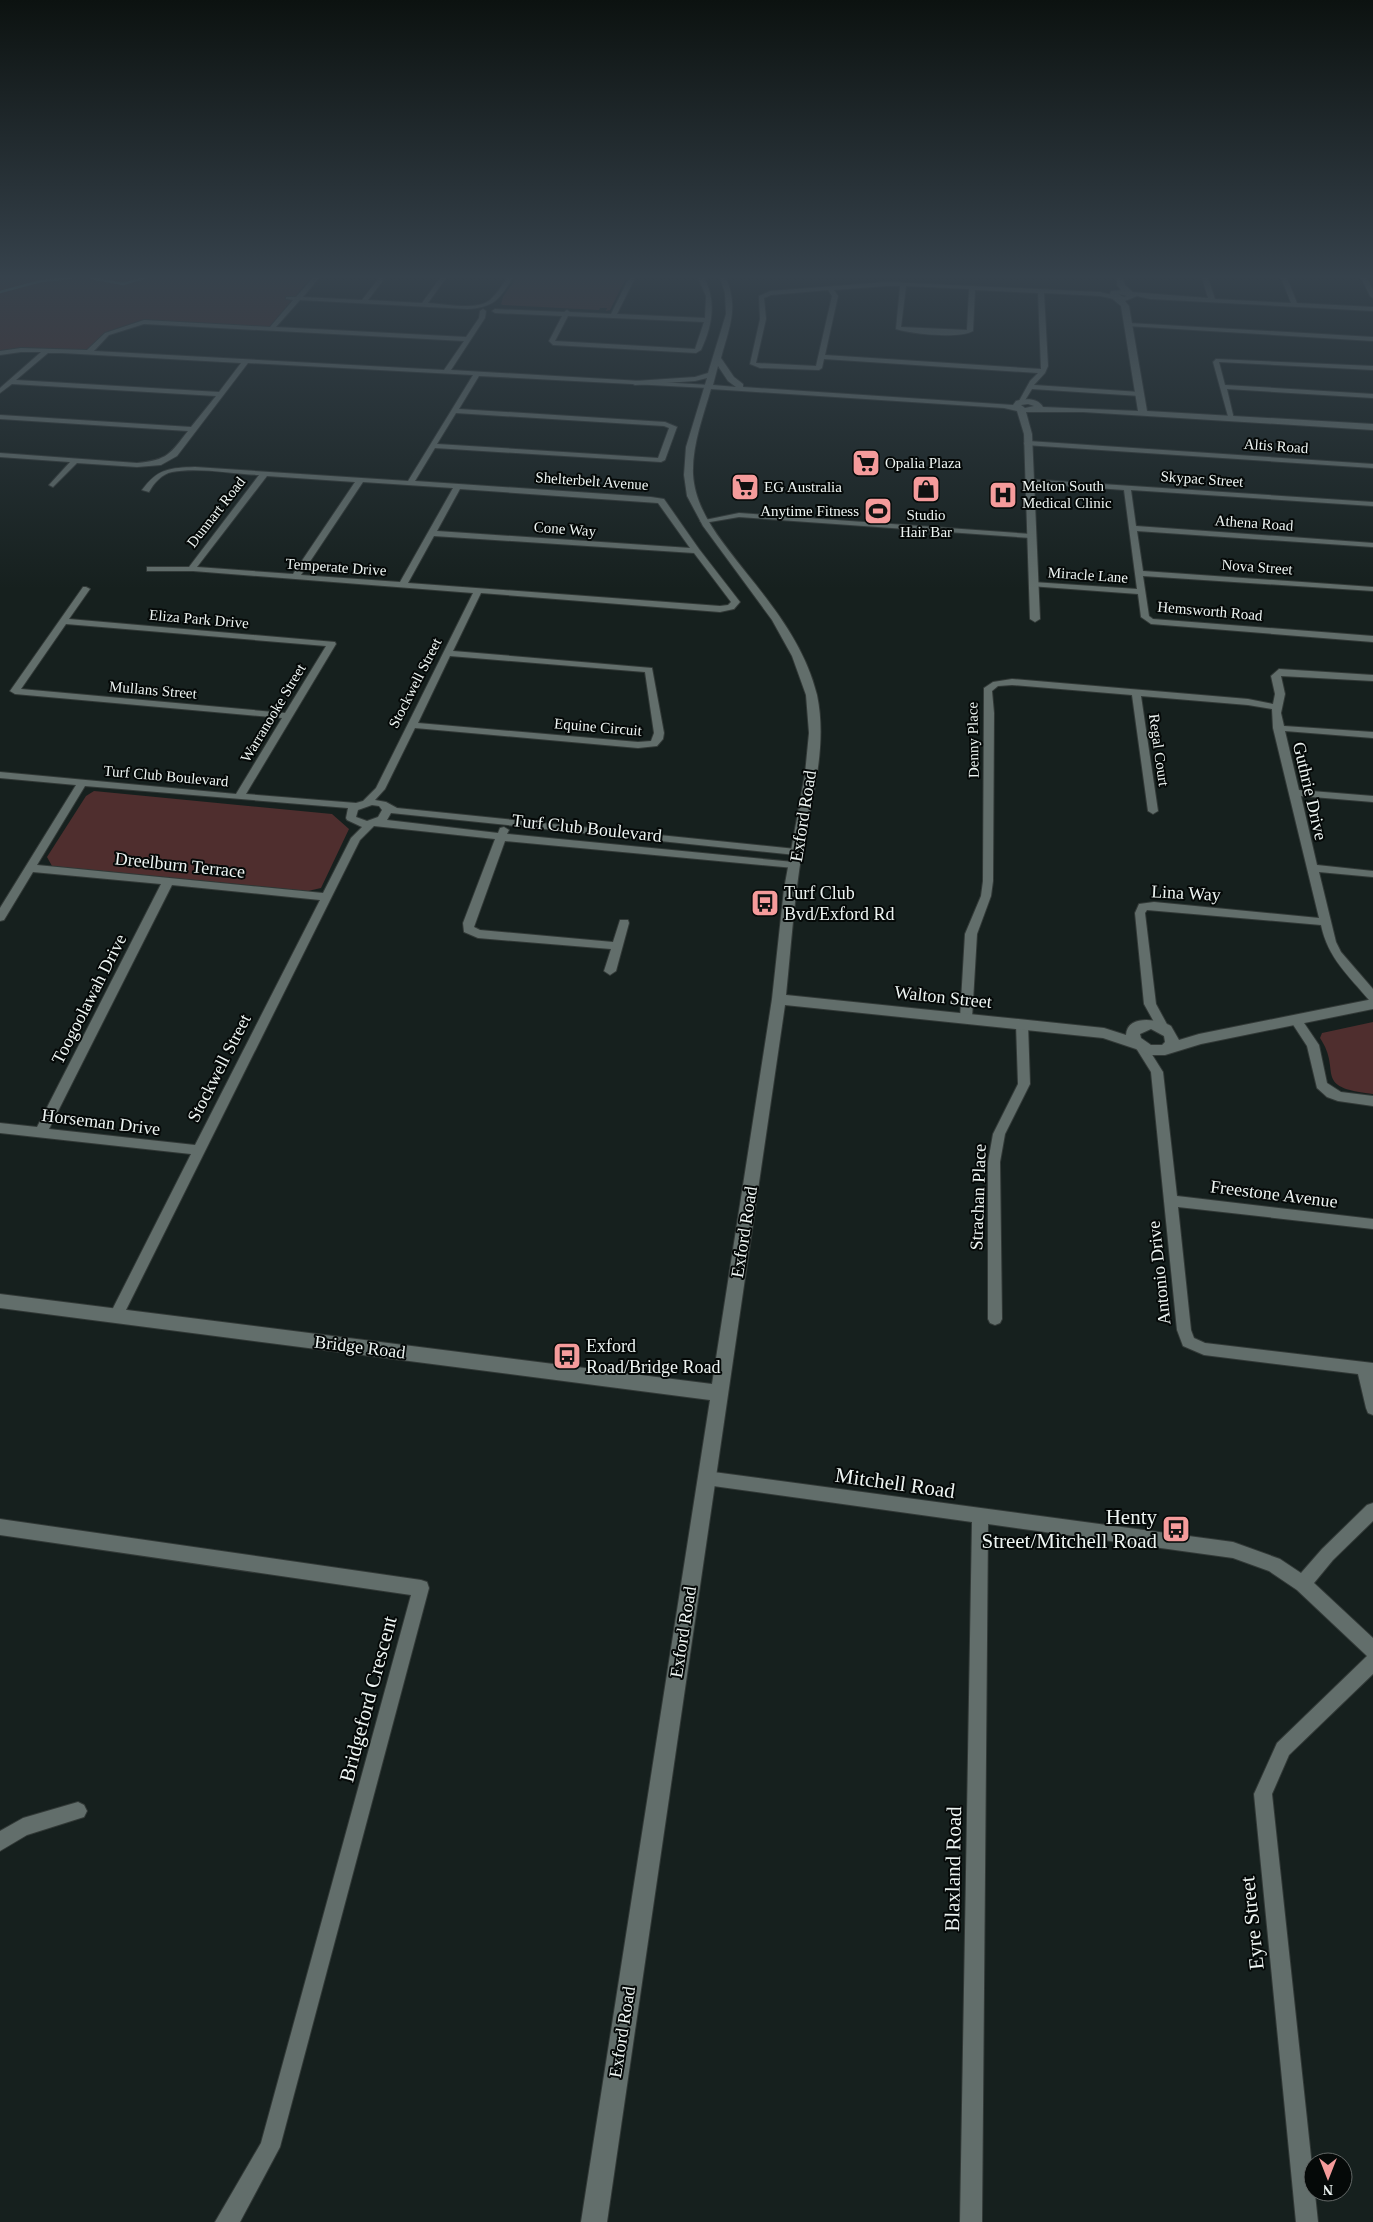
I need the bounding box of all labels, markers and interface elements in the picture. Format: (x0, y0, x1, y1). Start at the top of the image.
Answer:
street label: Altis Road (1243, 436, 1309, 456)
supermarket icon: Opalia Plaza (851, 448, 881, 478)
place label: Opalia Plaza (885, 455, 962, 471)
street label: Skypac Street (1160, 468, 1245, 490)
street label: Shelterbelt Avenue (535, 469, 649, 493)
supermarket icon: EG Australia (730, 472, 760, 502)
street label: Dunnart Road (184, 473, 249, 550)
shop icon: Studio Hair Bar (911, 474, 941, 504)
place label: Melton South Medical Clinic (1022, 478, 1112, 511)
place label: EG Australia (764, 479, 842, 495)
hospital icon: Melton South Medical Clinic (988, 480, 1018, 510)
sports icon: Anytime Fitness (863, 496, 893, 526)
place label: Anytime Fitness (760, 503, 859, 519)
place label: Studio Hair Bar (900, 507, 952, 540)
street label: Athena Road (1214, 512, 1294, 534)
street label: Cone Way (533, 519, 597, 539)
street label: Temperate Drive (285, 555, 387, 579)
street label: Nova Street (1221, 557, 1294, 578)
street label: Miracle Lane (1047, 564, 1129, 586)
street label: Hemsworth Road (1157, 598, 1264, 624)
street label: Eliza Park Drive (149, 607, 250, 631)
street label: Stockwell Street (385, 635, 445, 731)
street label: Warranooke Street (237, 660, 309, 765)
street label: Mullans Street (109, 678, 198, 702)
street label: Denny Place (964, 701, 982, 778)
street label: Regal Court (1146, 713, 1172, 788)
street label: Equine Circuit (554, 715, 643, 739)
street label: Guthrie Drive (1289, 740, 1331, 842)
street label: Turf Club Boulevard (103, 763, 230, 789)
street label: Exford Road (786, 769, 820, 863)
street label: Turf Club Boulevard (511, 810, 663, 846)
street label: Dreelburn Terrace (114, 848, 246, 882)
street label: Lina Way (1151, 881, 1221, 905)
place label: Turf Club Bvd/Exford Rd (784, 883, 895, 924)
bus stop icon: Turf Club Bvd/Exford Rd (750, 888, 780, 918)
street label: Toogoolawah Drive (48, 931, 130, 1067)
street label: Walton Street (893, 982, 993, 1012)
street label: Stockwell Street (183, 1011, 255, 1125)
street label: Horseman Drive (40, 1105, 162, 1139)
street label: Strachan Place (966, 1143, 990, 1251)
street label: Freestone Avenue (1209, 1176, 1339, 1212)
street label: Exford Road (727, 1185, 761, 1279)
street label: Antonio Drive (1144, 1220, 1174, 1326)
street label: Bridge Road (313, 1331, 407, 1363)
place label: Exford Road/Bridge Road (586, 1336, 720, 1377)
bus stop icon: Exford Road/Bridge Road (552, 1341, 582, 1371)
street label: Mitchell Road (834, 1463, 957, 1503)
place label: Henty Street/Mitchell Road (981, 1505, 1158, 1553)
bus stop icon: Henty Street/Mitchell Road (1161, 1514, 1191, 1544)
street label: Exford Road (666, 1585, 700, 1679)
street label: Bridgeford Crescent (334, 1613, 402, 1785)
street label: Blaxland Road (940, 1806, 966, 1932)
street label: Eyre Street (1235, 1875, 1269, 1971)
street label: Exford Road (605, 1985, 639, 2079)
north arrow (1303, 2152, 1353, 2202)
text: N (1323, 2182, 1333, 2197)

